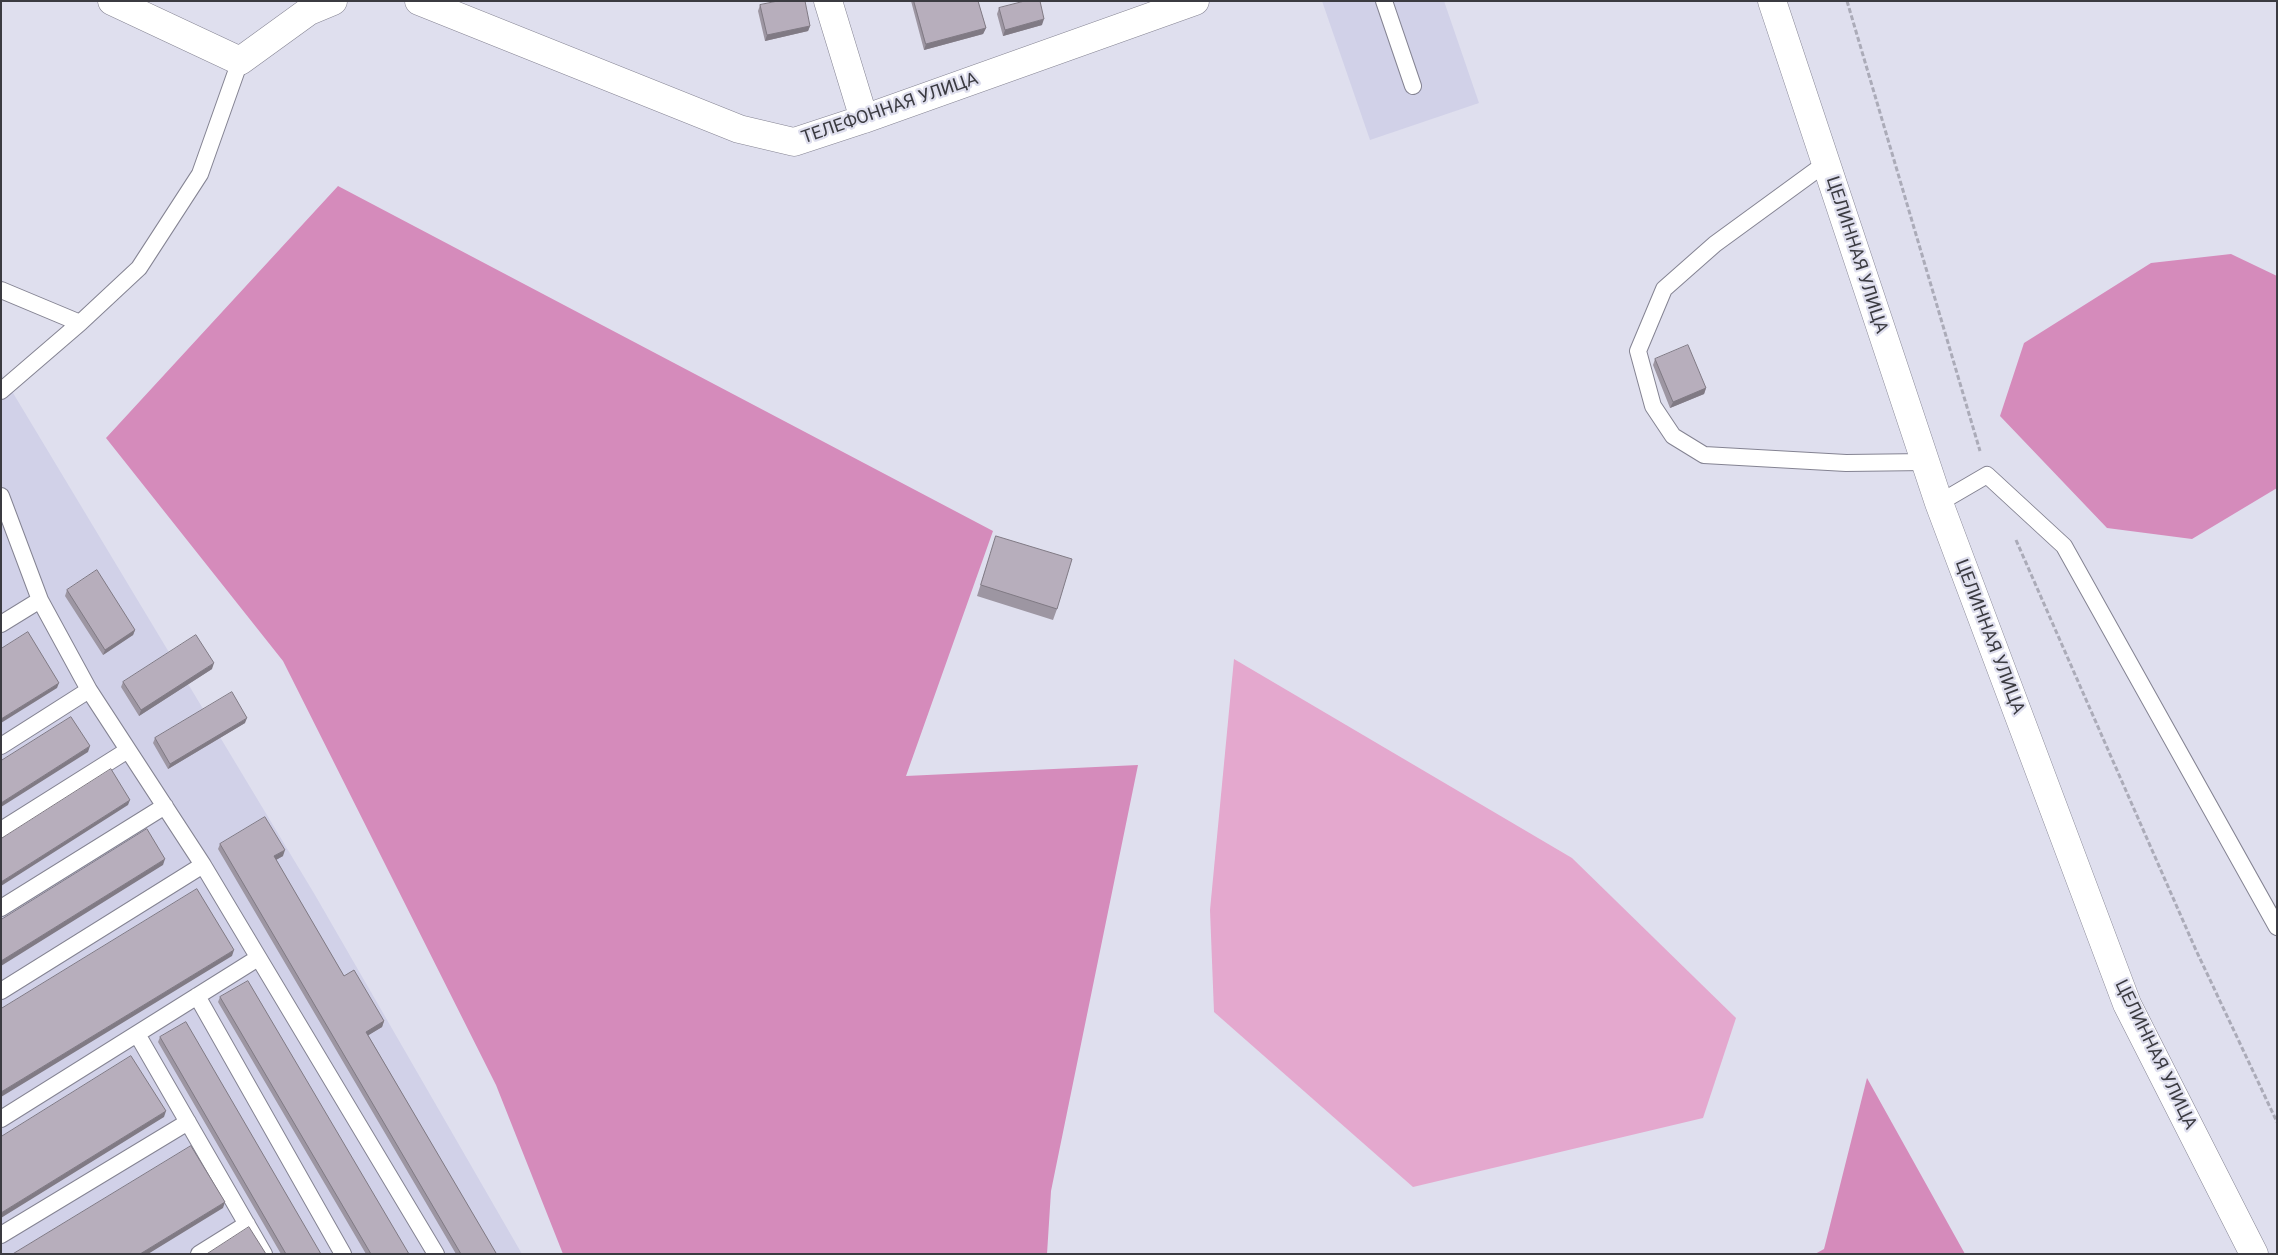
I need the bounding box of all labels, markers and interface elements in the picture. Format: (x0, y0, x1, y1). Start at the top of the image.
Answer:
street label: ТЕЛЕФОННАЯ УЛИЦА (799, 69, 981, 149)
street label: ЦЕЛИННАЯ УЛИЦА (1820, 174, 1892, 336)
street label: ЦЕЛИННАЯ УЛИЦА (1950, 557, 2028, 717)
street label: ЦЕЛИННАЯ УЛИЦА (2109, 977, 2201, 1133)

